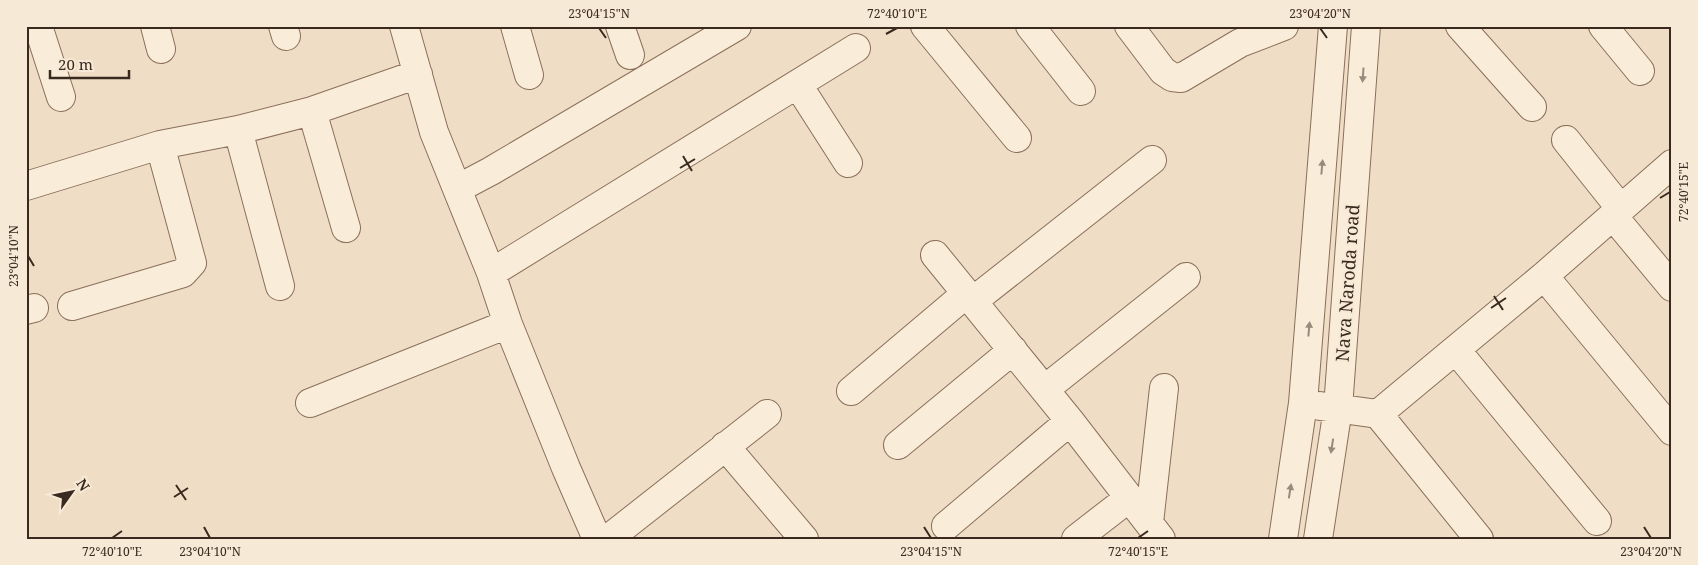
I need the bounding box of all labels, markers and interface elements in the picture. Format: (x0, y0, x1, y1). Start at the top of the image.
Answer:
text: 23°04'15"N (568, 5, 630, 22)
text: 72°40'10"E (867, 5, 927, 22)
text: 23°04'20"N (1289, 5, 1351, 22)
scale bar (50, 48, 129, 80)
text: 20 m (58, 54, 93, 74)
one-way arrow (1358, 67, 1366, 83)
one-way arrow (1318, 159, 1326, 175)
text: 72°40'15"E (1675, 162, 1692, 222)
street label: Nava Naroda road (1330, 203, 1364, 363)
text: 23°04'10"N (5, 225, 22, 287)
one-way arrow (1305, 321, 1313, 337)
one-way arrow (1328, 438, 1336, 454)
north arrow (48, 468, 98, 518)
text: N (72, 475, 94, 494)
one-way arrow (1286, 482, 1294, 498)
text: 72°40'10"E (82, 543, 142, 560)
text: 23°04'10"N (179, 543, 241, 560)
text: 23°04'15"N (900, 543, 962, 560)
text: 72°40'15"E (1108, 543, 1168, 560)
text: 23°04'20"N (1620, 543, 1682, 560)

